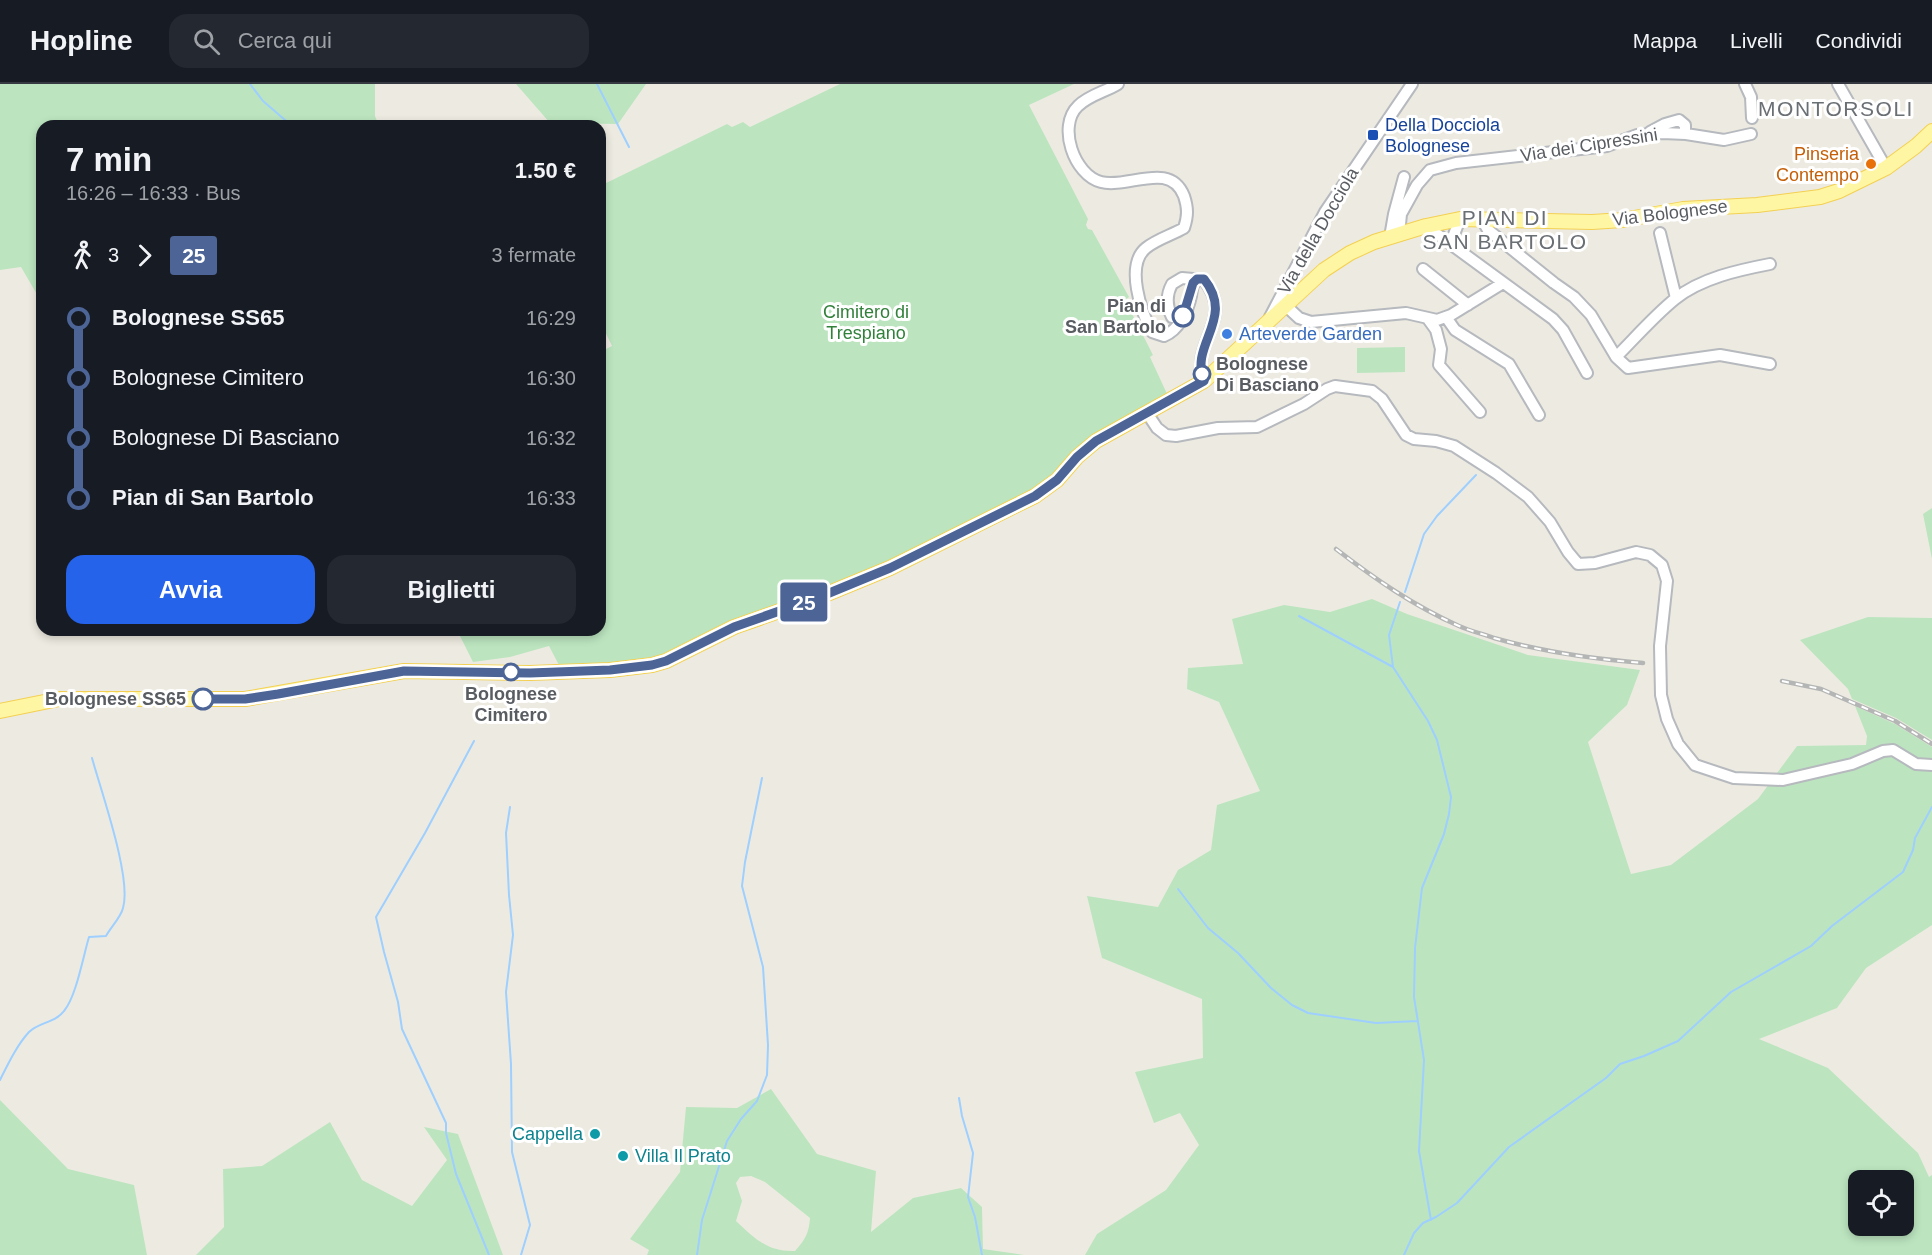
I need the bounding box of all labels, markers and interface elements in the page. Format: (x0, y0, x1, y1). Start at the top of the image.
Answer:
search box (169, 14, 589, 68)
text: Hopline (30, 25, 133, 56)
icon: search (190, 25, 223, 58)
text: Cerca qui (238, 28, 332, 53)
text: Mappa (1633, 29, 1697, 52)
text: Livelli (1730, 29, 1783, 52)
text: Condividi (1816, 29, 1902, 52)
district label: MONTORSOLI (1758, 97, 1914, 120)
place label: Della Docciola Bolognese (1385, 115, 1501, 156)
street label: Via dei Cipressini (1519, 124, 1659, 166)
marker: Della Docciola Bolognese (1366, 128, 1380, 142)
text: 7 min (66, 141, 152, 178)
place label: Pinseria Contempo (1776, 144, 1860, 185)
marker: Pinseria Contempo (1864, 157, 1878, 171)
text: 1.50 € (515, 158, 576, 183)
street label: Via della Docciola (1274, 163, 1363, 298)
text: 16:26 – 16:33 · Bus (66, 182, 241, 204)
street label: Via Bolognese (1611, 196, 1729, 230)
district label: PIAN DI SAN BARTOLO (1422, 206, 1588, 253)
icon: walk (66, 239, 99, 272)
icon: forward (128, 239, 161, 272)
text: 3 (108, 244, 119, 266)
text: 25 (182, 244, 205, 267)
text: 3 fermate (492, 244, 576, 266)
place label: Pian di San Bartolo (1065, 296, 1166, 337)
park label: Cimitero di Trespiano (823, 302, 909, 343)
text: Bolognese SS65 (112, 305, 284, 330)
marker: Pian di San Bartolo (1172, 305, 1194, 327)
text: 16:29 (526, 307, 576, 329)
place label: Arteverde Garden (1239, 324, 1382, 344)
marker: Arteverde Garden (1220, 327, 1234, 341)
place label: Bolognese Di Basciano (1216, 354, 1319, 395)
text: Bolognese Cimitero (112, 365, 304, 390)
marker: Bolognese Di Basciano (1193, 365, 1211, 383)
text: 16:30 (526, 367, 576, 389)
text: Bolognese Di Basciano (112, 425, 339, 450)
text: 16:32 (526, 427, 576, 449)
text: Pian di San Bartolo (112, 485, 314, 510)
text: 16:33 (526, 487, 576, 509)
button: Avvia (66, 555, 315, 624)
button: Biglietti (327, 555, 576, 624)
line badge: 25 (777, 582, 831, 622)
text: 25 (792, 591, 816, 614)
marker: Bolognese Cimitero (502, 663, 520, 681)
place label: Bolognese Cimitero (465, 684, 557, 725)
marker: Bolognese SS65 (192, 688, 214, 710)
place label: Bolognese SS65 (45, 689, 186, 709)
place label: Cappella (512, 1124, 584, 1144)
marker: Cappella (588, 1127, 602, 1141)
place label: Villa Il Prato (635, 1146, 731, 1166)
marker: Villa Il Prato (616, 1149, 630, 1163)
map controls (1848, 1170, 1914, 1236)
button: locate (1848, 1170, 1914, 1236)

